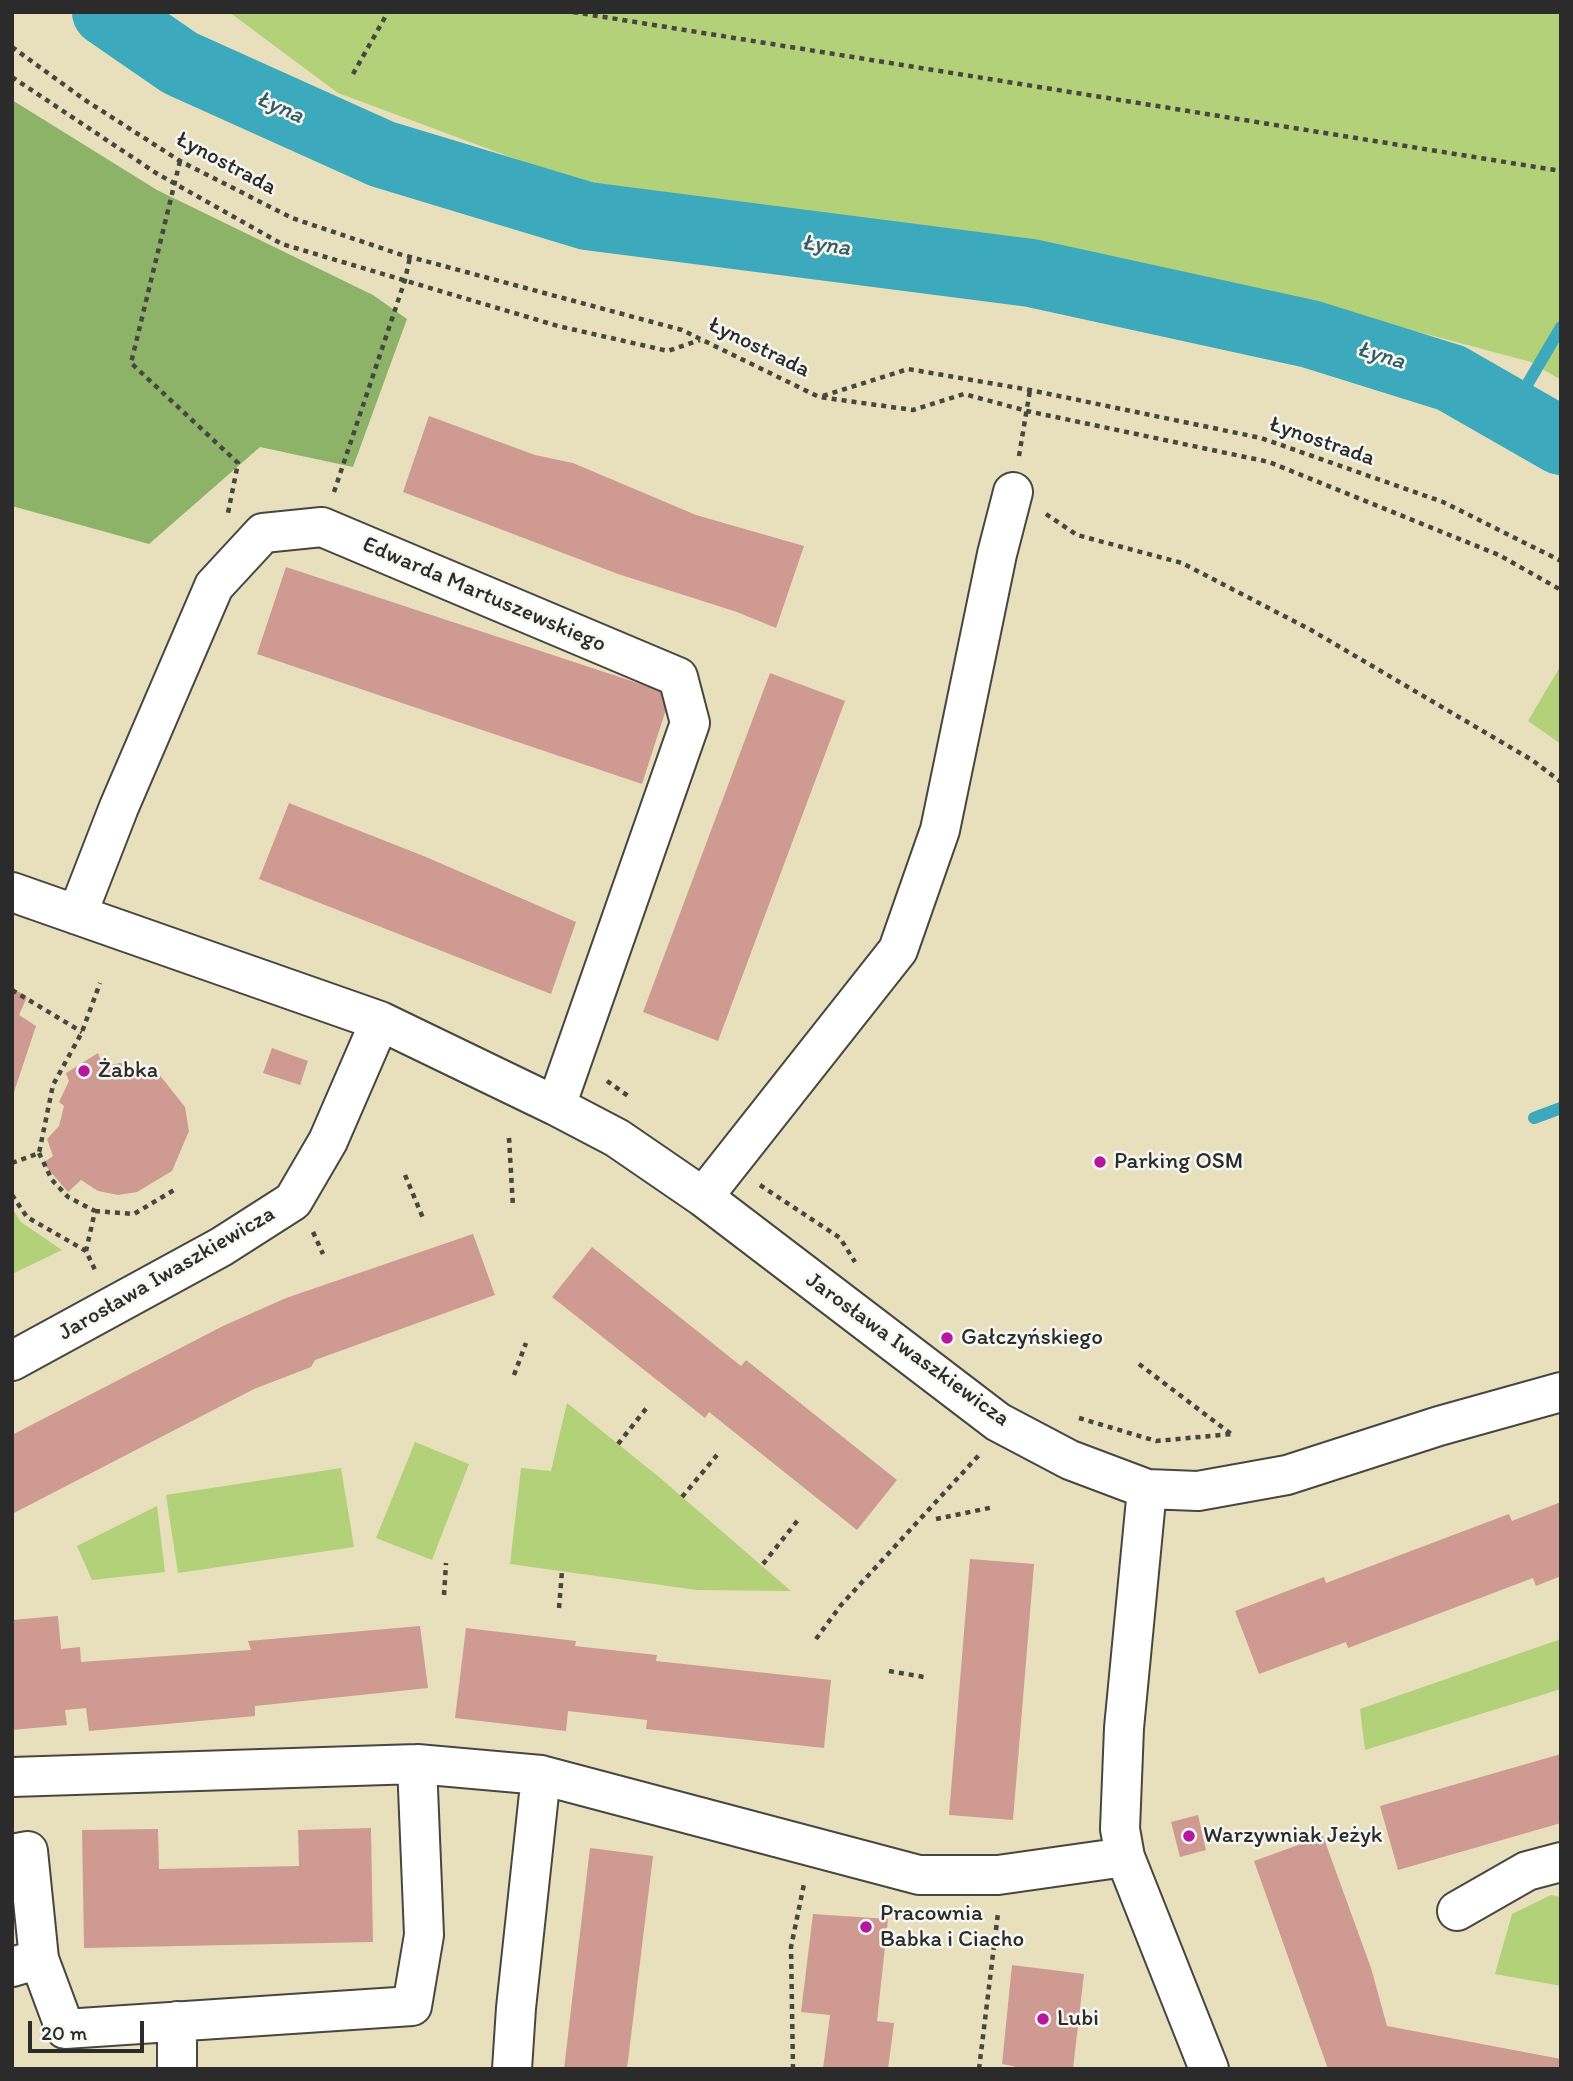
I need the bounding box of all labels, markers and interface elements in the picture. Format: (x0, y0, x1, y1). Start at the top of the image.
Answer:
water label: Łyna (252, 85, 308, 131)
street label: Łynostrada (171, 126, 281, 202)
water label: Łyna (800, 229, 852, 263)
street label: Łynostrada (704, 312, 814, 384)
water label: Łyna (1354, 335, 1408, 377)
street label: Łynostrada (1266, 411, 1378, 473)
street label: Edwarda Martuszewskiego (358, 531, 610, 659)
place label: Żabka (98, 1057, 158, 1085)
marker: Żabka (76, 1063, 92, 1079)
place label: Parking OSM (1114, 1148, 1243, 1176)
marker: Parking OSM (1092, 1154, 1108, 1170)
street label: Jarosława Iwaszkiewicza (54, 1201, 280, 1347)
street label: Jarosława Iwaszkiewicza (800, 1267, 1014, 1433)
place label: Gałczyńskiego (961, 1324, 1103, 1352)
marker: Gałczyńskiego (939, 1330, 955, 1346)
place label: Warzywniak Jeżyk (1203, 1822, 1382, 1850)
marker: Warzywniak Jeżyk (1181, 1828, 1197, 1844)
place label: Pracownia Babka i Ciacho (880, 1900, 1024, 1954)
marker: Pracownia Babka i Ciacho (858, 1919, 874, 1935)
place label: Lubi (1057, 2005, 1099, 2033)
scale bar (32, 2008, 147, 2052)
marker: Lubi (1035, 2011, 1051, 2027)
text: 20 m (41, 2020, 87, 2045)

